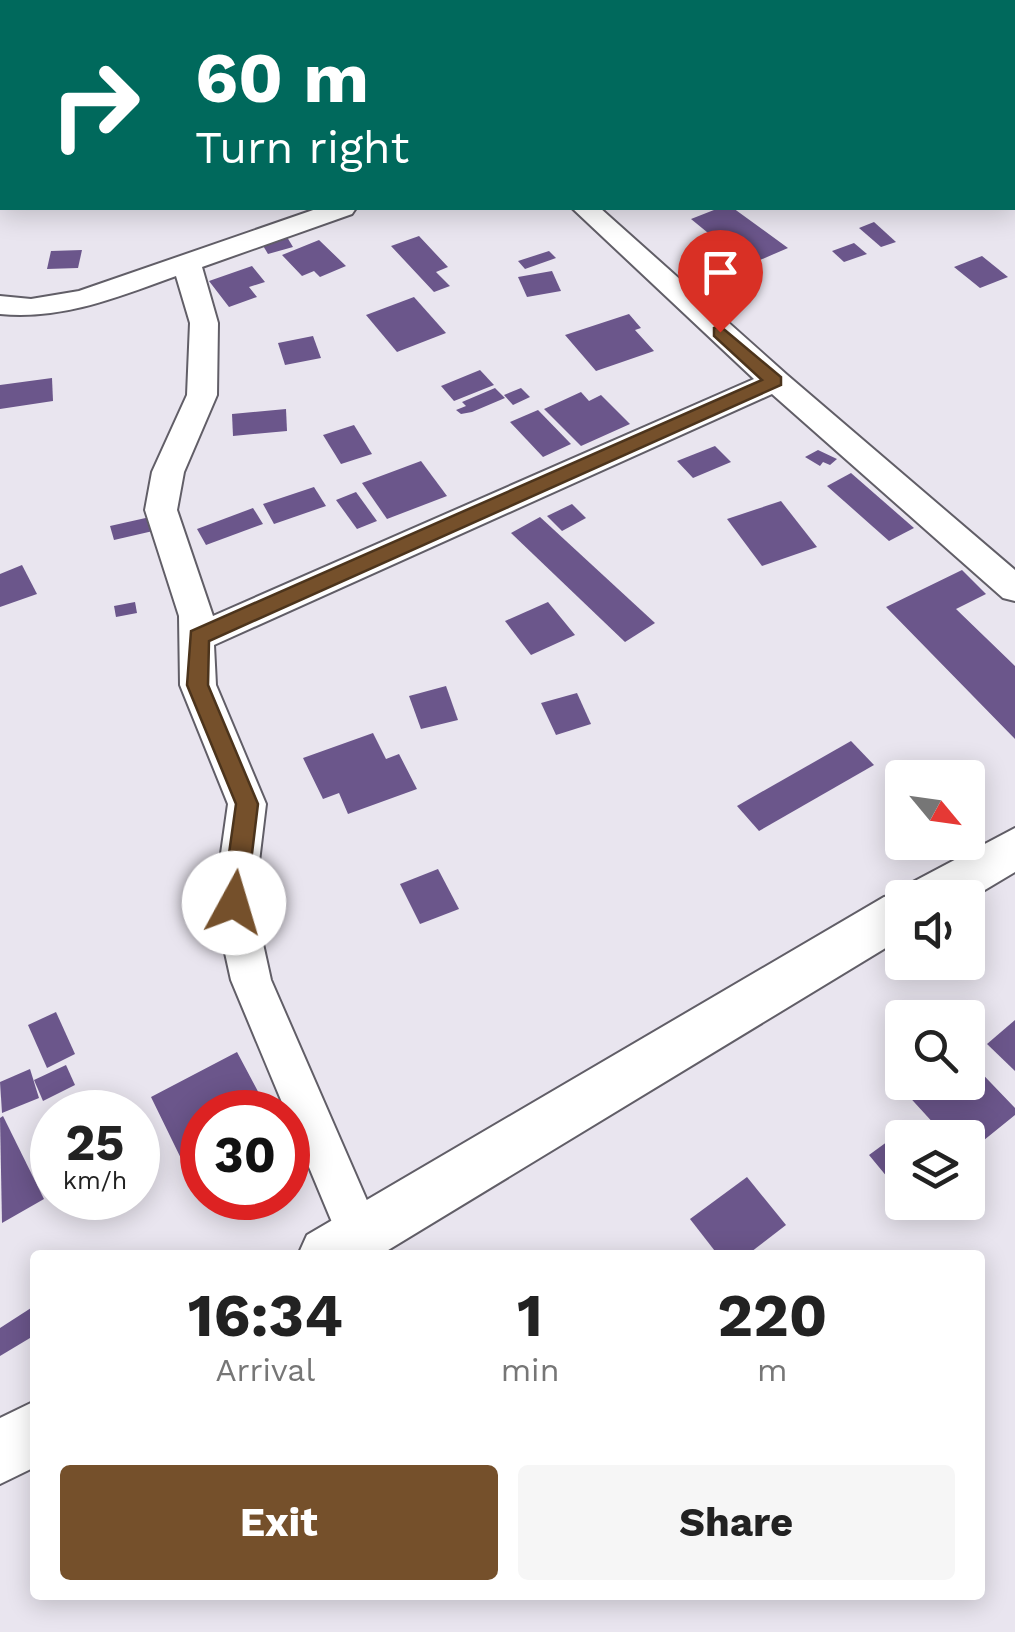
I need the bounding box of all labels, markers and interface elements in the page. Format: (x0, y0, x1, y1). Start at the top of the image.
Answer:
text: 60 m (195, 37, 369, 119)
icon: right (30, 40, 160, 170)
text: Turn right (195, 121, 409, 174)
pin (678, 230, 763, 333)
icon: arrive (693, 245, 748, 300)
north arrow (885, 760, 985, 860)
map controls (885, 760, 985, 1220)
position arrow (182, 851, 286, 955)
button: sound (885, 880, 985, 980)
button: search (885, 1000, 985, 1100)
speed limit sign: 30 (180, 1090, 310, 1220)
text: 25 (66, 1113, 124, 1172)
button: layers (885, 1120, 985, 1220)
text: km/h (63, 1166, 127, 1195)
text: 16:34 (188, 1280, 343, 1351)
text: 1 (517, 1280, 543, 1351)
text: 220 (717, 1280, 827, 1351)
text: Arrival (215, 1351, 315, 1389)
text: min (501, 1351, 559, 1389)
text: m (757, 1351, 787, 1389)
button: Exit (60, 1465, 498, 1580)
button: Share (518, 1465, 955, 1580)

